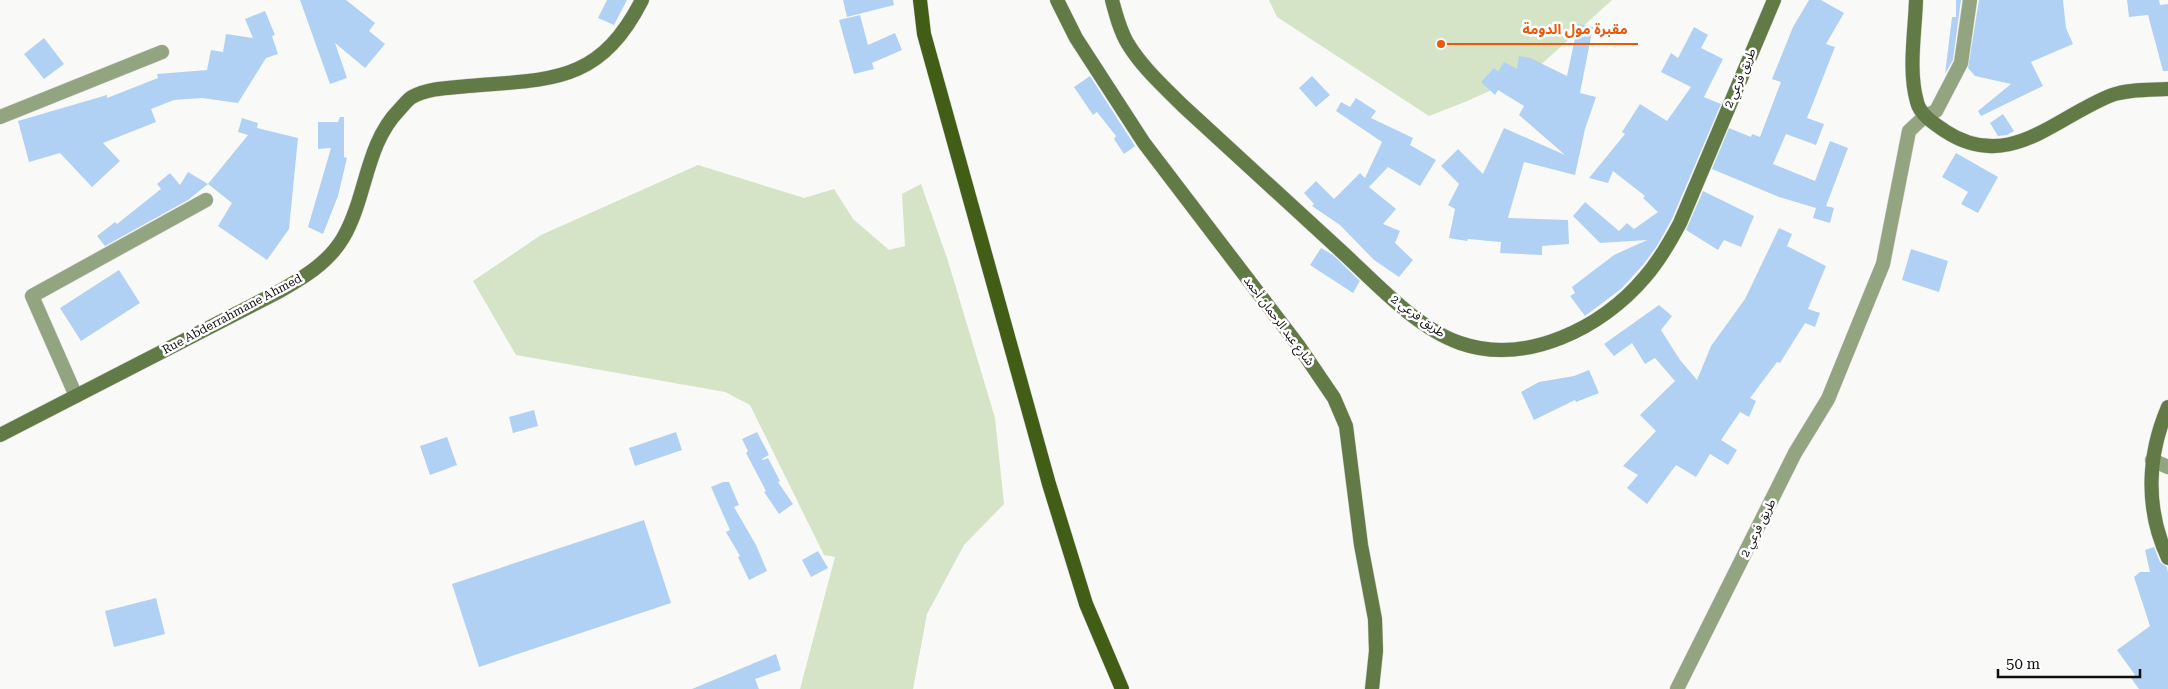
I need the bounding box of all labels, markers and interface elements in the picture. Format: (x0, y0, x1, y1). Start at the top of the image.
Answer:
callout: مقبرة مول الدومة (1513, 15, 1638, 44)
text: مقبرة مول الدومة (1522, 21, 1628, 38)
street label: طريق فرعي 2 (1721, 46, 1761, 111)
street label: Rue Abderrahmane Ahmed (160, 271, 305, 357)
street label: شارع عبد الرحمان أحمد (1239, 273, 1318, 370)
street label: طريق فرعي 2 (1387, 292, 1448, 343)
street label: طريق فرعي 2 (1737, 497, 1781, 561)
scale bar (1998, 646, 2140, 678)
text: 50 m (2006, 655, 2041, 673)

